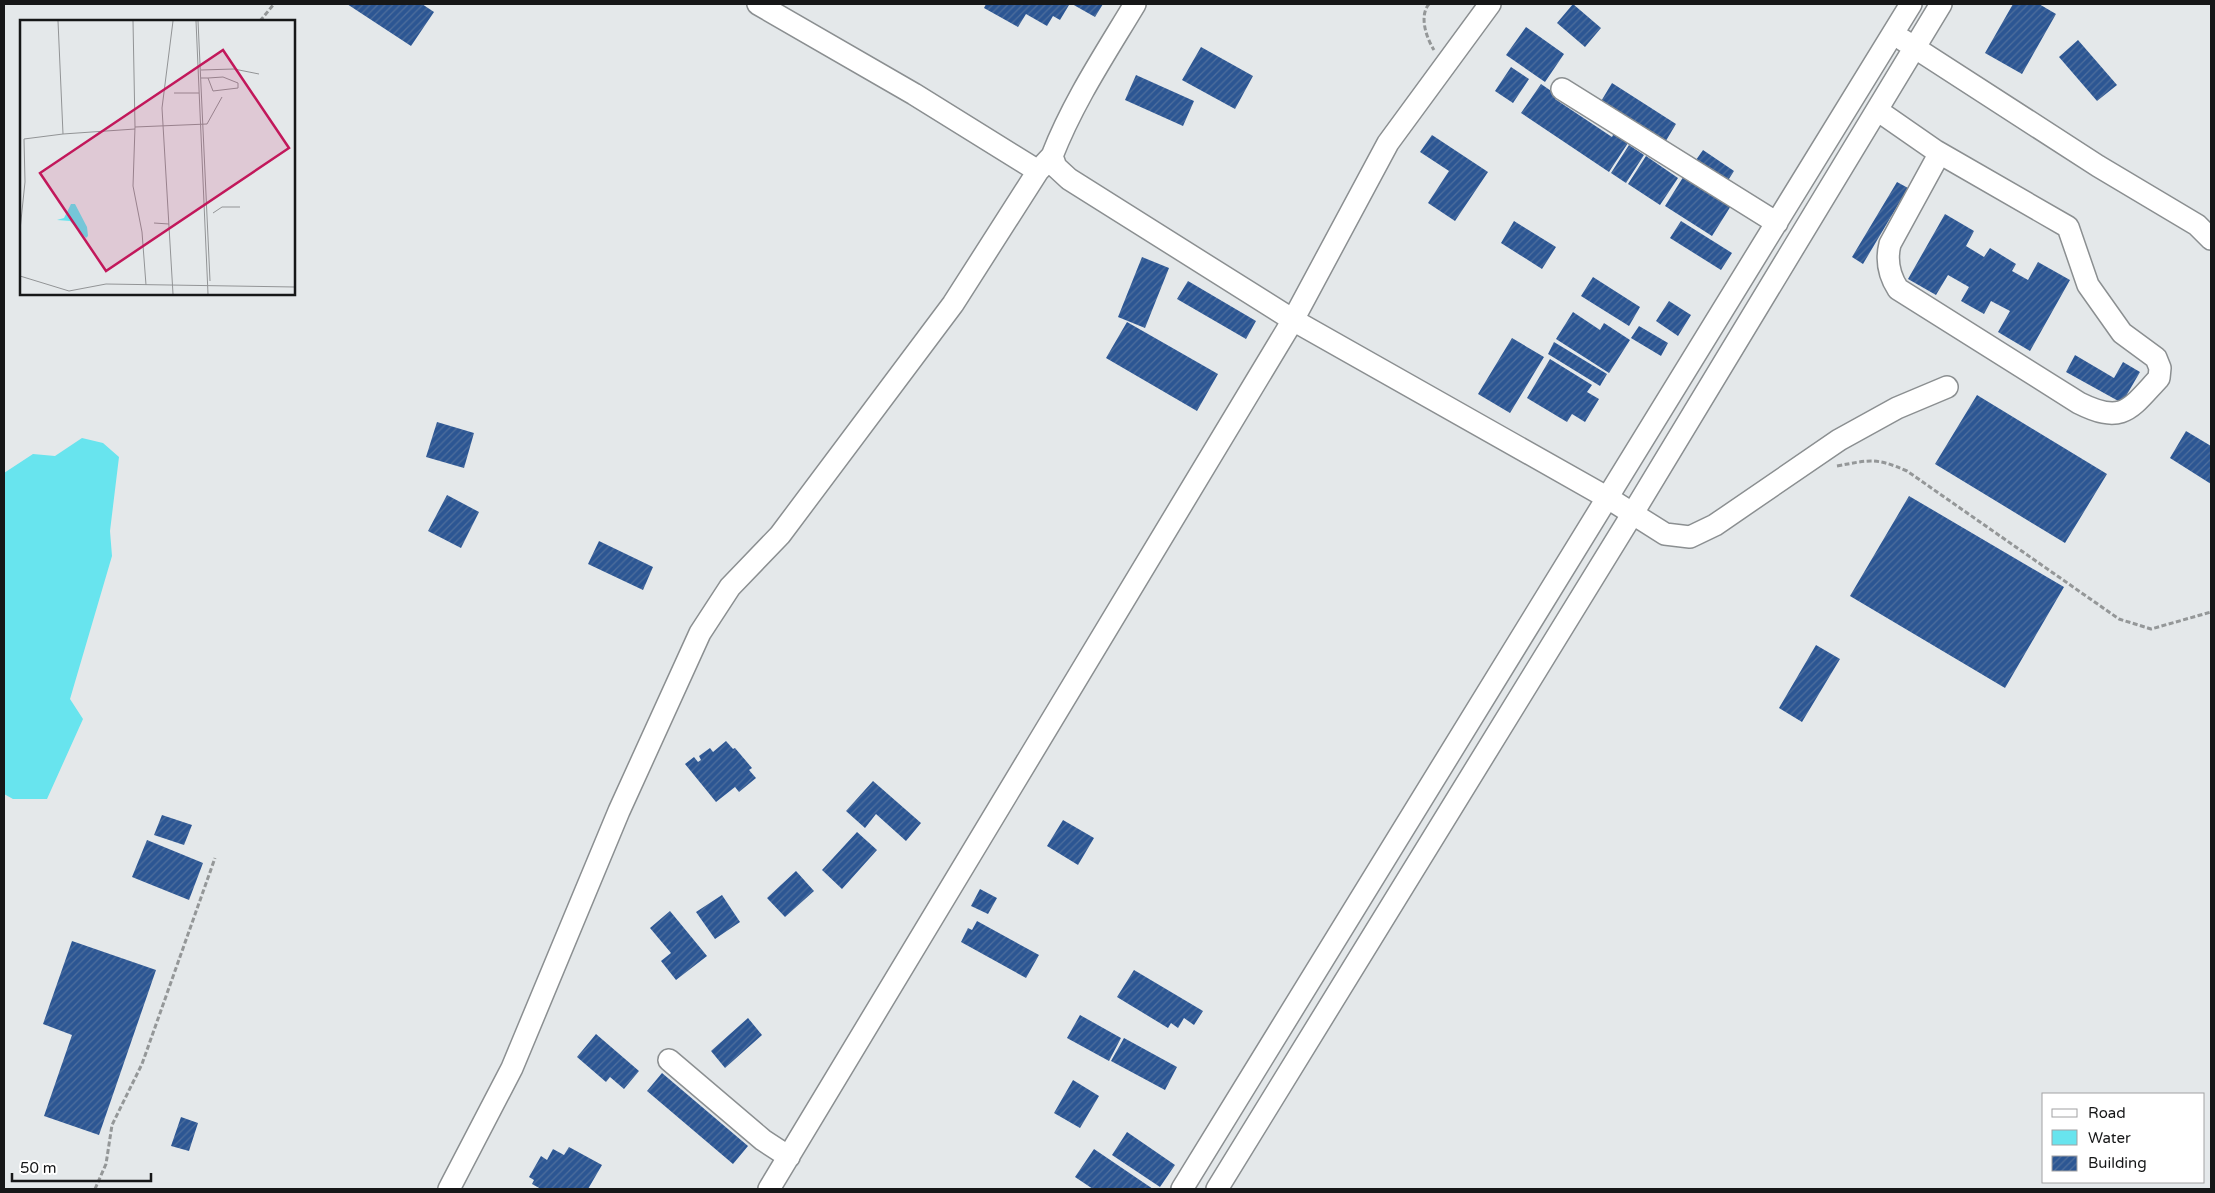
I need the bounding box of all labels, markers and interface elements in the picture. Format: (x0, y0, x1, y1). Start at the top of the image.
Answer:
inset map (20, 20, 295, 295)
legend (2042, 1093, 2205, 1183)
text: Road (2088, 1104, 2126, 1122)
text: Water (2088, 1129, 2131, 1147)
scale bar (12, 1150, 151, 1182)
text: Building (2088, 1154, 2147, 1172)
text: 50 m (20, 1159, 57, 1177)

